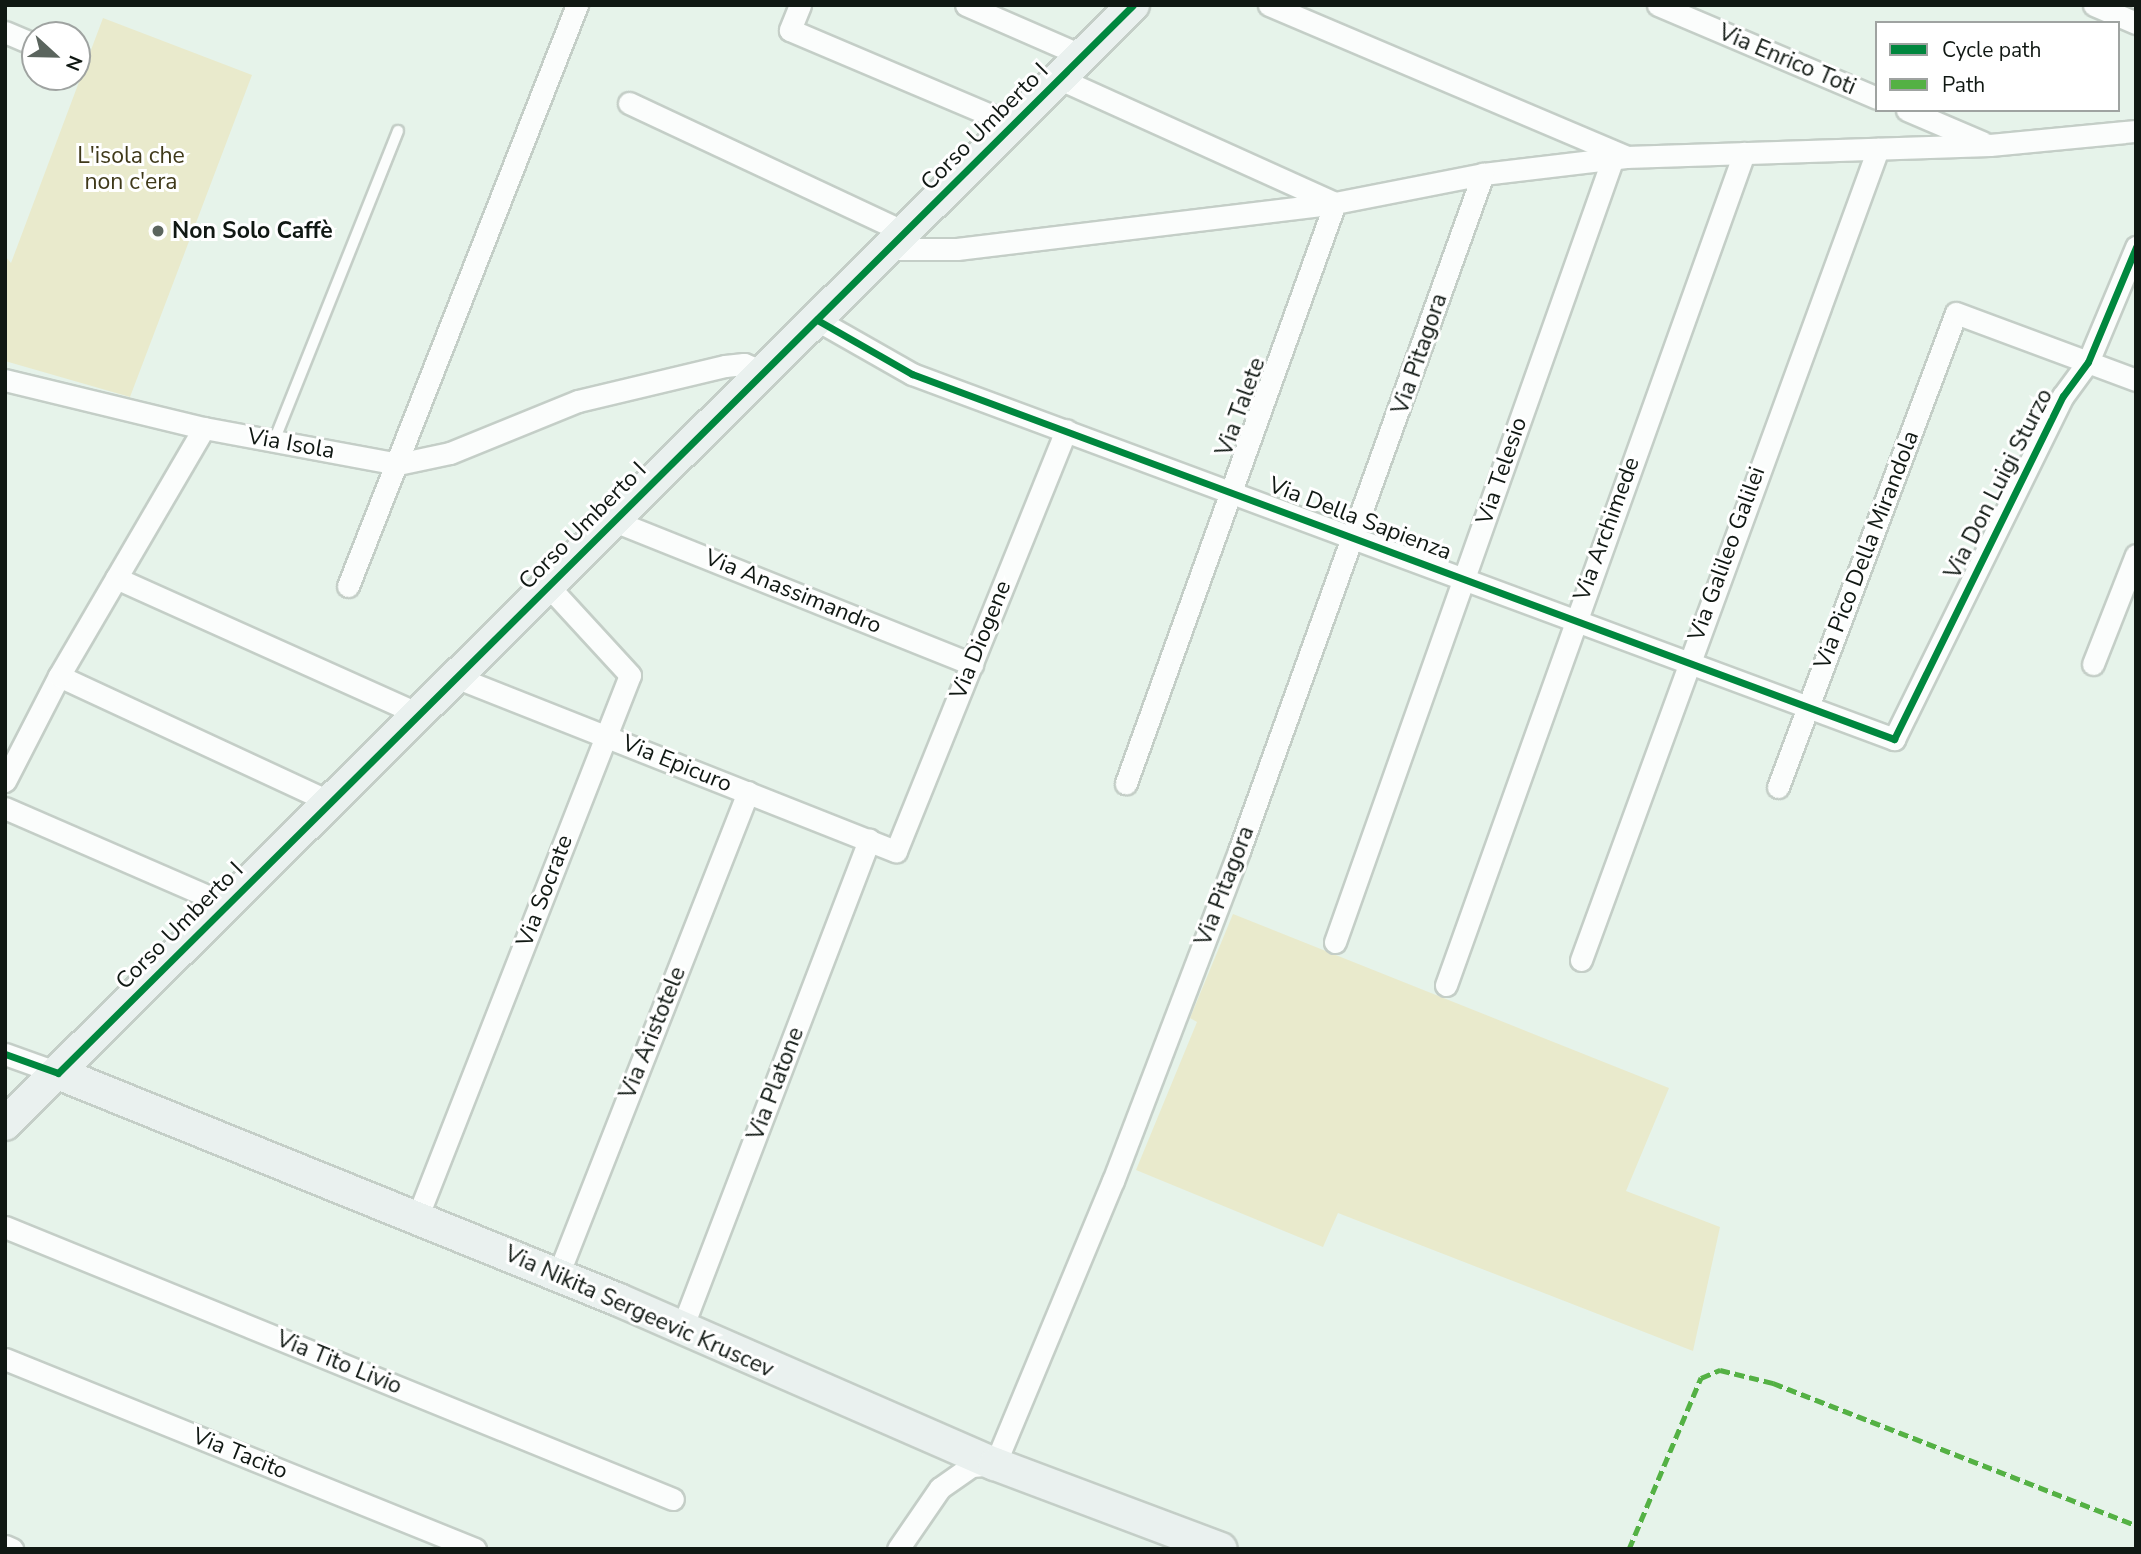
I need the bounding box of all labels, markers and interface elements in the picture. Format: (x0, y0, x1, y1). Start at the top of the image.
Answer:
street label: Via Enrico Toti (1714, 19, 1860, 101)
north arrow (21, 21, 91, 91)
legend (1875, 21, 2120, 112)
text: Cycle path (1942, 36, 2041, 64)
text: N (59, 52, 88, 75)
street label: Corso Umberto I (916, 58, 1054, 196)
text: Path (1942, 71, 1985, 99)
park label: L'isola che non c'era (77, 142, 185, 196)
place label: Non Solo Caffè (172, 217, 333, 245)
marker: Non Solo Caffè (150, 223, 166, 239)
street label: Via Pitagora (1386, 290, 1454, 418)
street label: Via Talete (1210, 354, 1272, 460)
street label: Via Don Luigi Sturzo (1939, 384, 2059, 584)
street label: Via Telesio (1471, 414, 1533, 528)
street label: Via Isola (245, 423, 337, 465)
street label: Via Pico Della Mirandola (1809, 427, 1925, 673)
street label: Via Archimede (1568, 453, 1646, 605)
street label: Corso Umberto I (514, 457, 652, 595)
street label: Via Galileo Galilei (1683, 463, 1771, 645)
street label: Via Della Sapienza (1265, 471, 1455, 567)
street label: Via Anassimandro (701, 544, 885, 640)
street label: Via Diogene (945, 577, 1017, 703)
street label: Via Epicuro (618, 730, 736, 798)
street label: Via Pitagora (1190, 822, 1260, 950)
street label: Via Socrate (511, 831, 579, 951)
street label: Corso Umberto I (111, 857, 249, 995)
street label: Via Aristotele (614, 963, 692, 1103)
street label: Via Platone (742, 1024, 810, 1144)
street label: Via Nikita Sergeevic Kruscev (500, 1240, 778, 1384)
street label: Via Tito Livio (272, 1325, 406, 1401)
street label: Via Tacito (188, 1422, 292, 1486)

